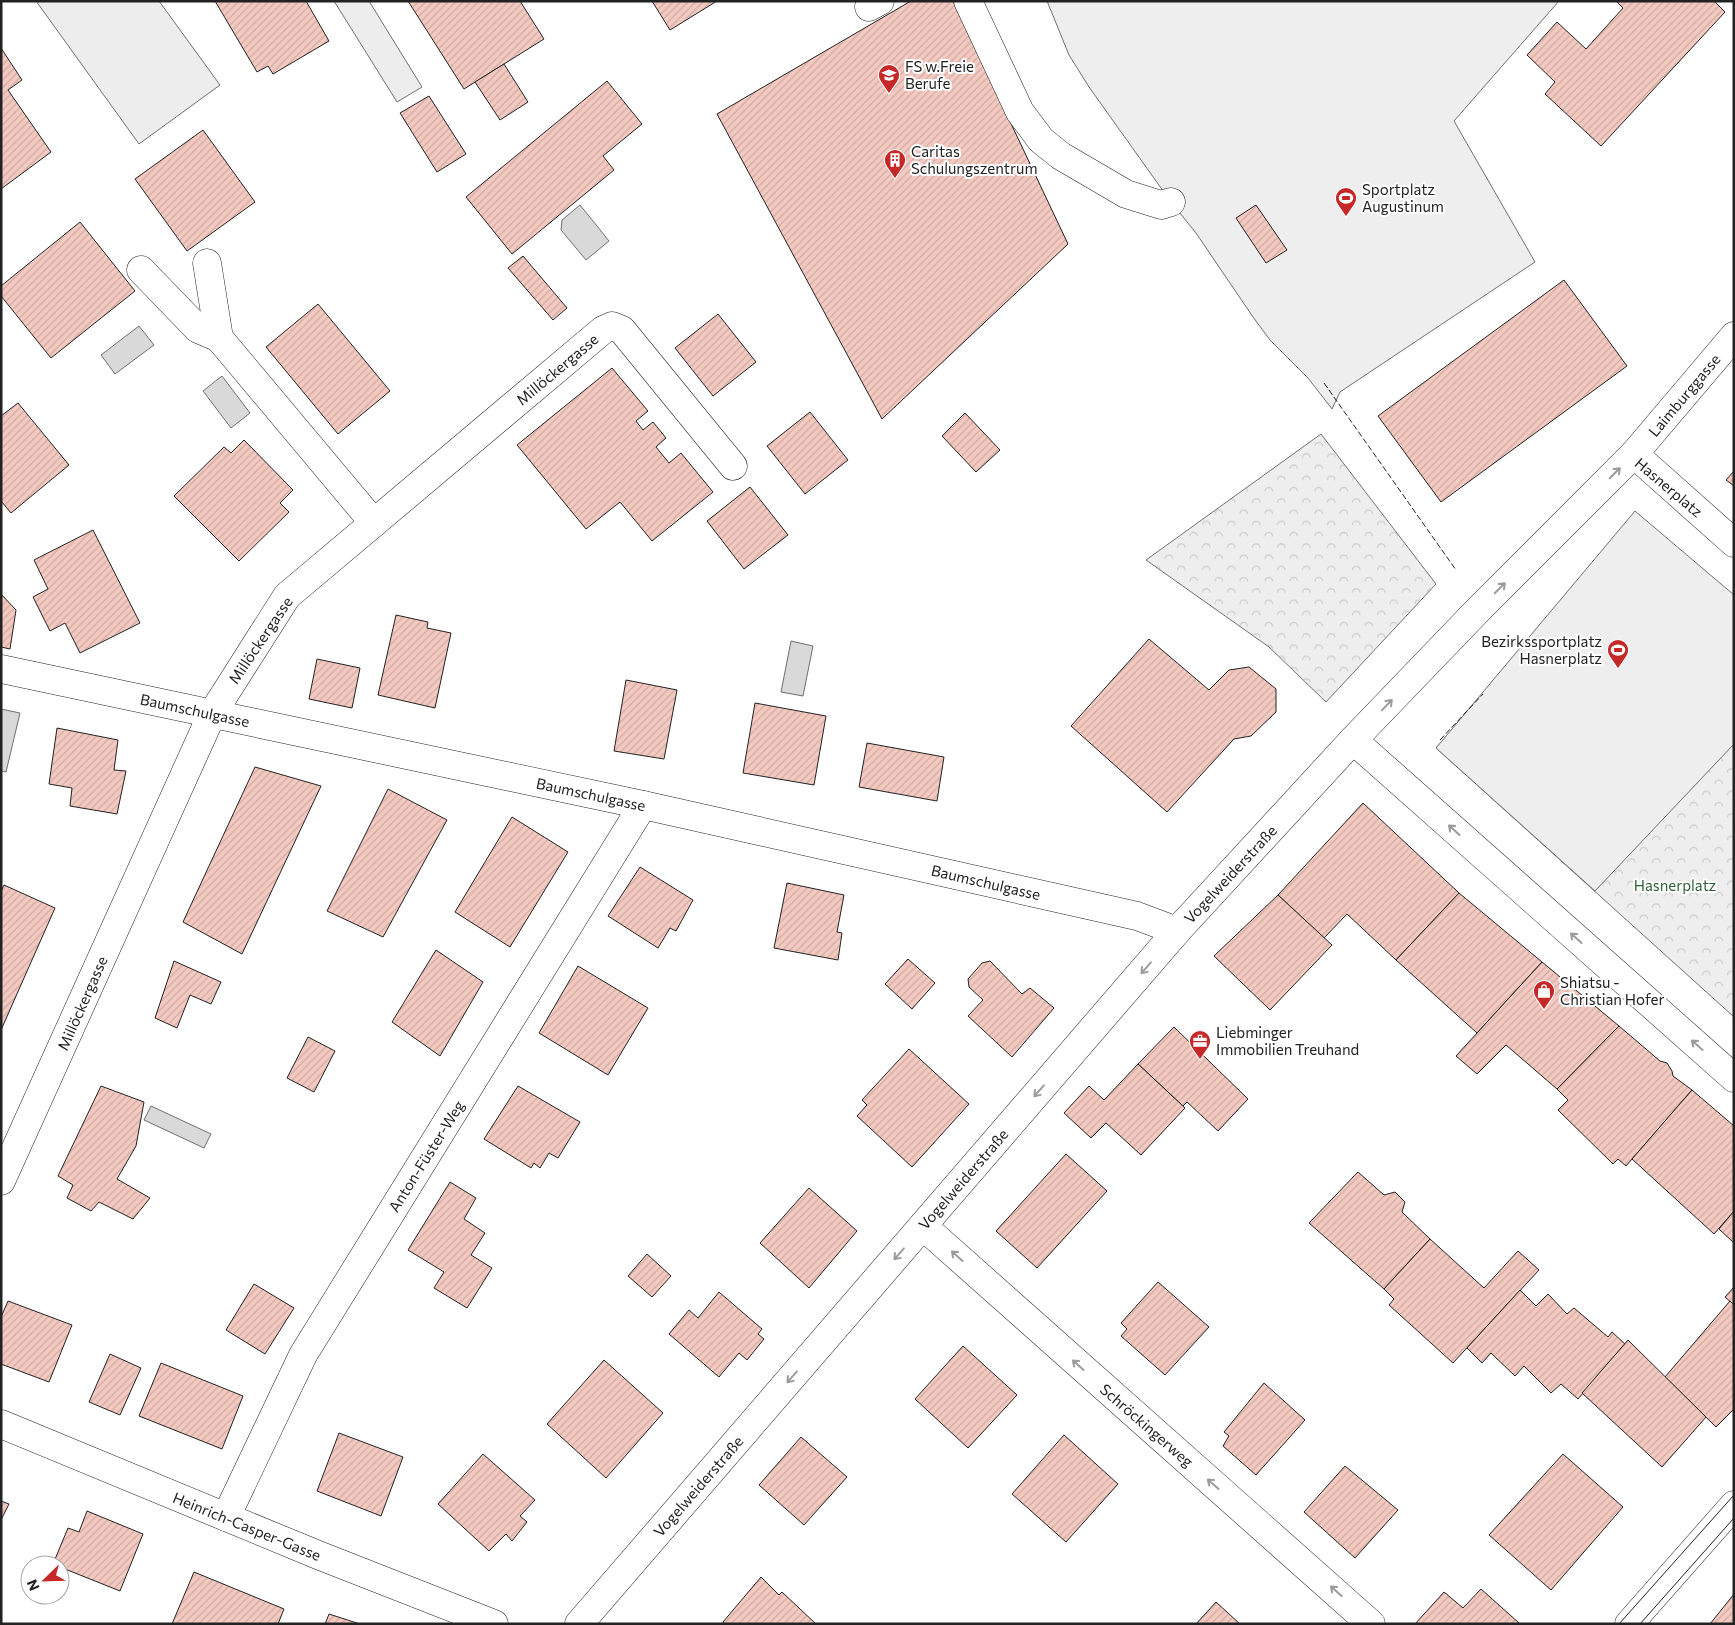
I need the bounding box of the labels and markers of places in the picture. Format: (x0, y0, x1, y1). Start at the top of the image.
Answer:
place label: FS w.Freie Berufe (905, 57, 974, 92)
school or university icon: FS w.Freie Berufe (877, 63, 901, 94)
place label: Caritas Schulungszentrum (911, 142, 1037, 177)
building icon: Caritas Schulungszentrum (883, 148, 907, 179)
place label: Sportplatz Augustinum (1362, 180, 1444, 215)
sports icon: Sportplatz Augustinum (1334, 186, 1358, 217)
place label: Bezirkssportplatz Hasnerplatz (1481, 632, 1602, 667)
sports icon: Bezirkssportplatz Hasnerplatz (1606, 638, 1630, 669)
place label: Shiatsu - Christian Hofer (1560, 973, 1664, 1008)
shop icon: Shiatsu - Christian Hofer (1532, 979, 1556, 1010)
place label: Liebminger Immobilien Treuhand (1216, 1023, 1359, 1058)
office icon: Liebminger Immobilien Treuhand (1188, 1029, 1212, 1060)

